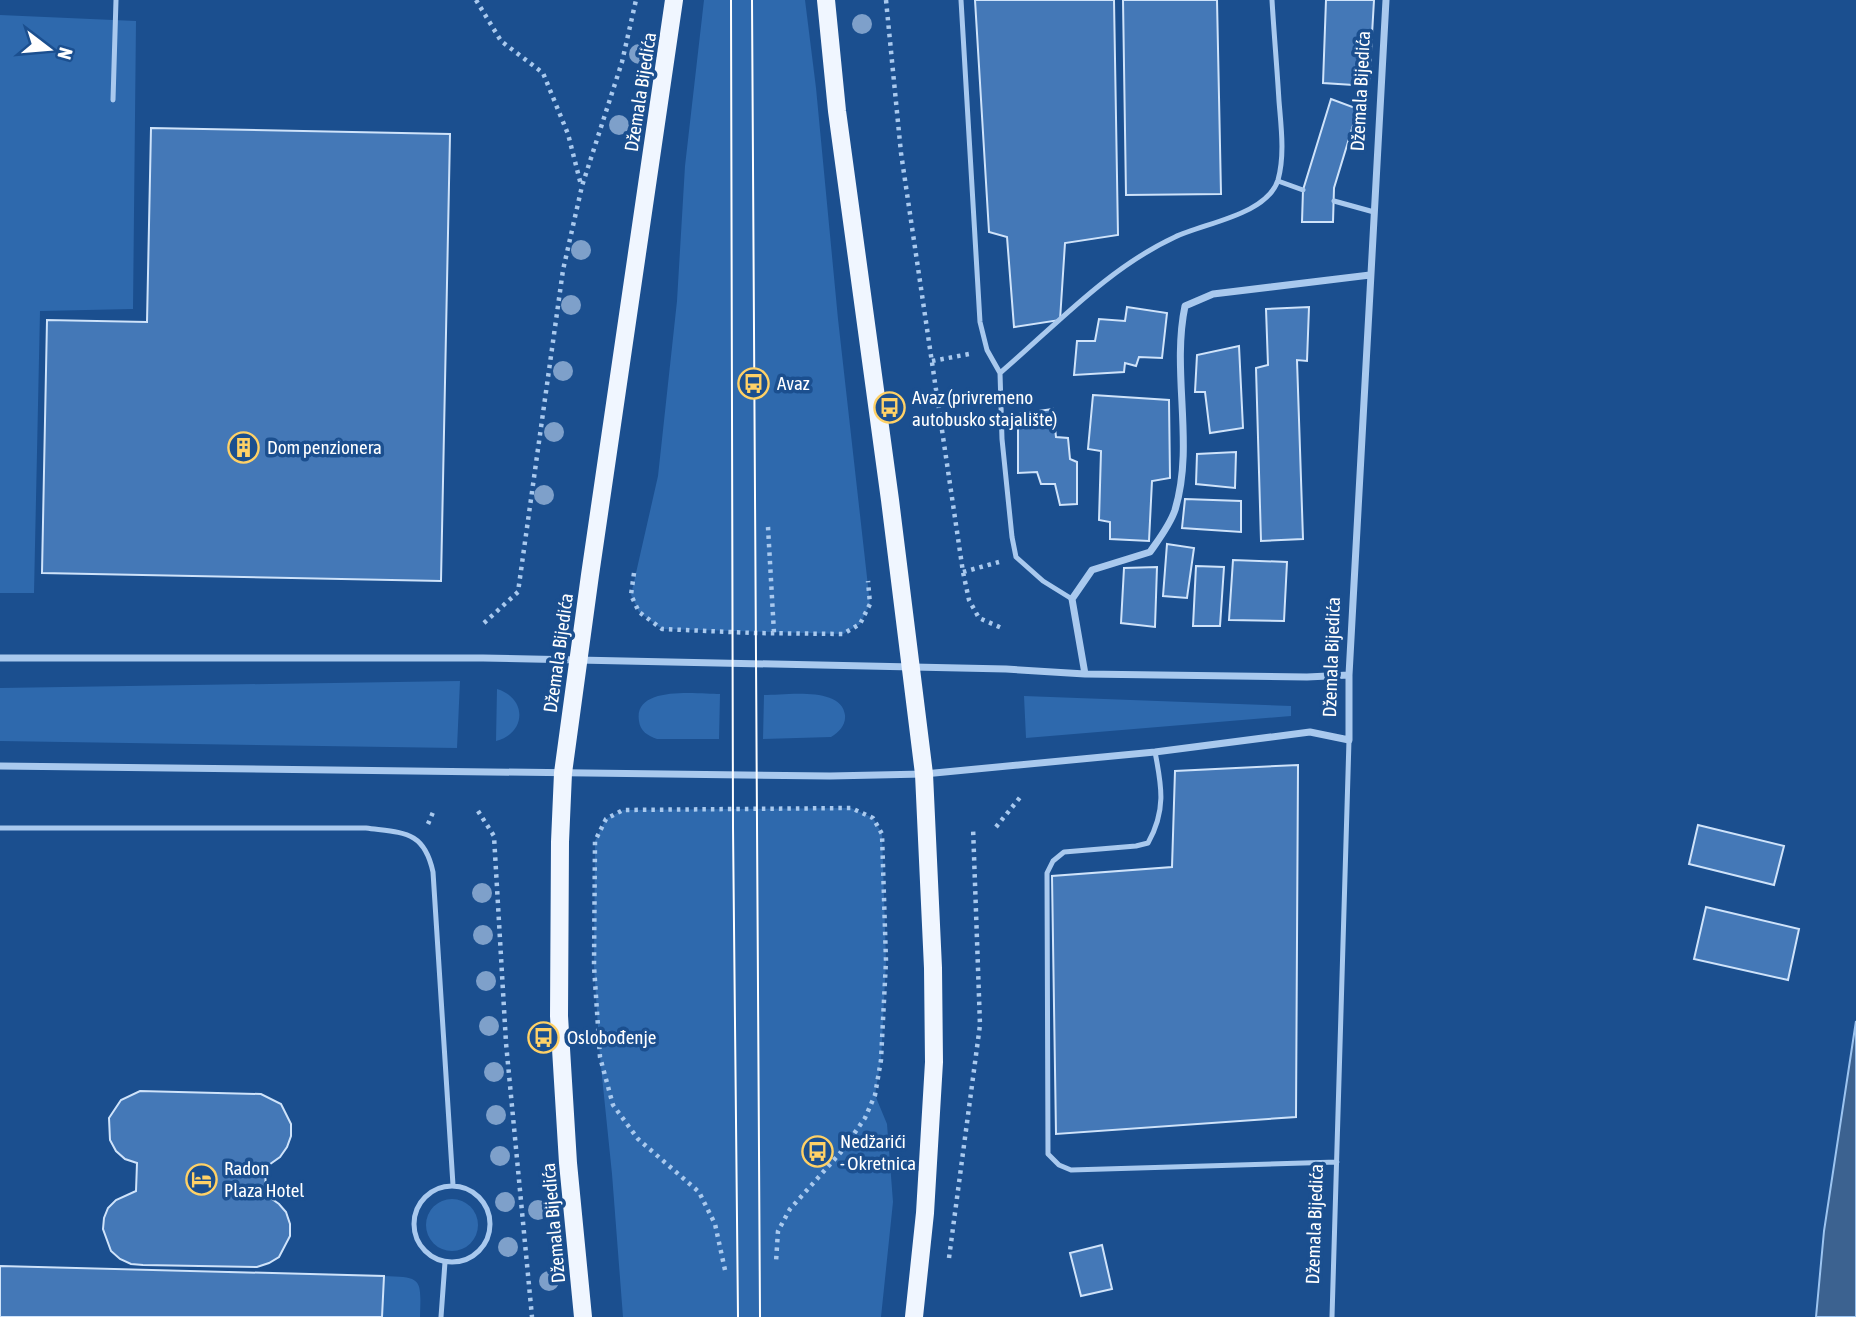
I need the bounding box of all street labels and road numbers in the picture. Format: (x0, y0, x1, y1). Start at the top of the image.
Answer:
street label: Džemala Bijedića (1346, 30, 1374, 152)
street label: Džemala Bijedića (620, 31, 660, 153)
street label: Džemala Bijedića (539, 592, 577, 714)
street label: Džemala Bijedića (1318, 596, 1344, 718)
street label: Džemala Bijedića (537, 1162, 569, 1284)
street label: Džemala Bijedića (1301, 1163, 1327, 1285)

